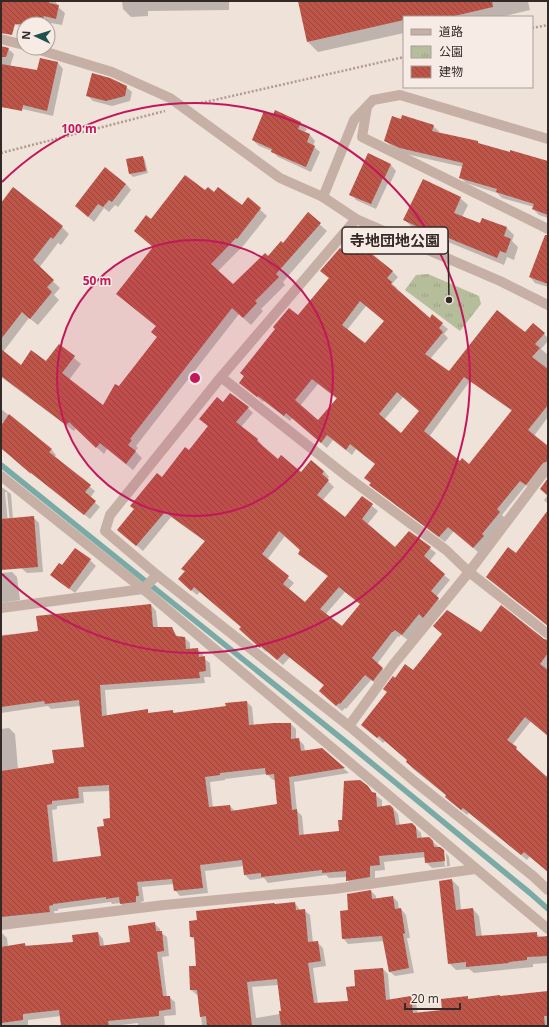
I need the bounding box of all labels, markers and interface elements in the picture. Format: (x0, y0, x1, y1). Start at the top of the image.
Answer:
north arrow (16, 16, 56, 56)
legend (403, 16, 533, 88)
text: 道路 (439, 23, 463, 40)
text: N (18, 30, 33, 40)
text: 公園 (439, 43, 463, 60)
text: 建物 (439, 63, 463, 80)
text: 100 m (61, 120, 97, 137)
callout: 寺地団地公園 (342, 227, 448, 254)
text: 寺地団地公園 (350, 230, 440, 250)
text: 50 m (83, 272, 111, 289)
centre of rings (188, 371, 202, 385)
scale bar (405, 985, 460, 1011)
text: 20 m (411, 990, 439, 1007)

